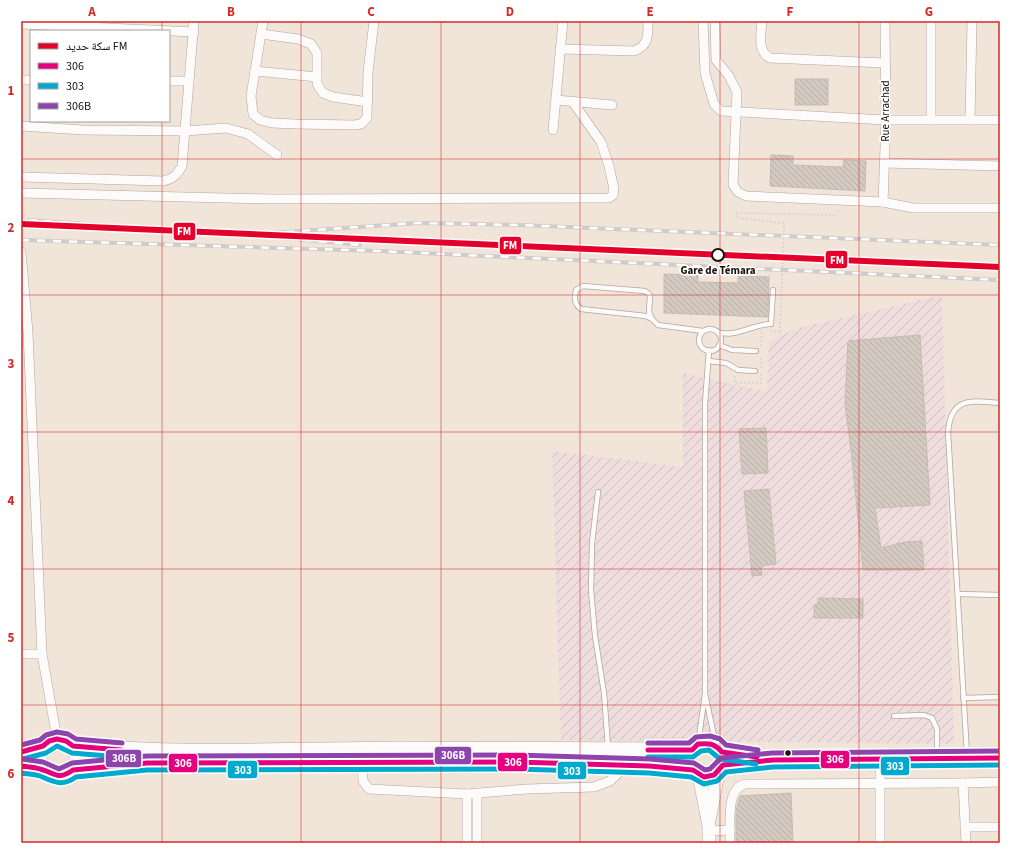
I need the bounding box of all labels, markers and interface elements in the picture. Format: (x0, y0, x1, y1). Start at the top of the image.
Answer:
text: A (87, 3, 96, 21)
text: B (227, 3, 235, 21)
text: C (367, 3, 375, 21)
text: D (506, 3, 514, 21)
text: E (646, 3, 654, 21)
text: F (787, 3, 794, 21)
text: G (925, 3, 933, 21)
legend (30, 30, 170, 122)
text: سكة حديد FM (66, 38, 127, 55)
text: 306 (66, 58, 84, 75)
text: 303 (66, 78, 84, 95)
street label: Rue Arrachad (878, 80, 893, 142)
text: 1 (8, 82, 15, 100)
text: 306B (66, 98, 91, 115)
text: 2 (8, 219, 15, 237)
line badge: FM (173, 222, 196, 241)
text: FM (177, 224, 191, 239)
line badge: FM (499, 236, 522, 255)
text: FM (503, 238, 517, 253)
marker: Gare de Témara (711, 248, 725, 262)
line badge: FM (825, 250, 848, 269)
text: FM (830, 253, 844, 268)
place label: Gare de Témara (680, 263, 756, 278)
text: 3 (8, 355, 15, 373)
text: 4 (8, 492, 15, 510)
text: 5 (8, 629, 15, 647)
line badge: 306B (434, 746, 472, 765)
text: 306B (441, 748, 465, 763)
unlabelled marker (783, 748, 793, 758)
line badge: 306B (105, 749, 142, 768)
line badge: 306 (820, 750, 850, 769)
text: 306B (112, 751, 136, 766)
line badge: 306 (497, 752, 528, 772)
text: 306 (826, 752, 844, 767)
line badge: 306 (168, 753, 198, 773)
text: 306 (504, 755, 522, 770)
text: 306 (174, 756, 192, 771)
line badge: 303 (880, 756, 910, 776)
text: 303 (886, 759, 904, 774)
line badge: 303 (227, 760, 258, 779)
line badge: 303 (557, 761, 587, 780)
text: 303 (234, 763, 252, 778)
text: 303 (563, 764, 581, 779)
text: 6 (8, 765, 15, 783)

